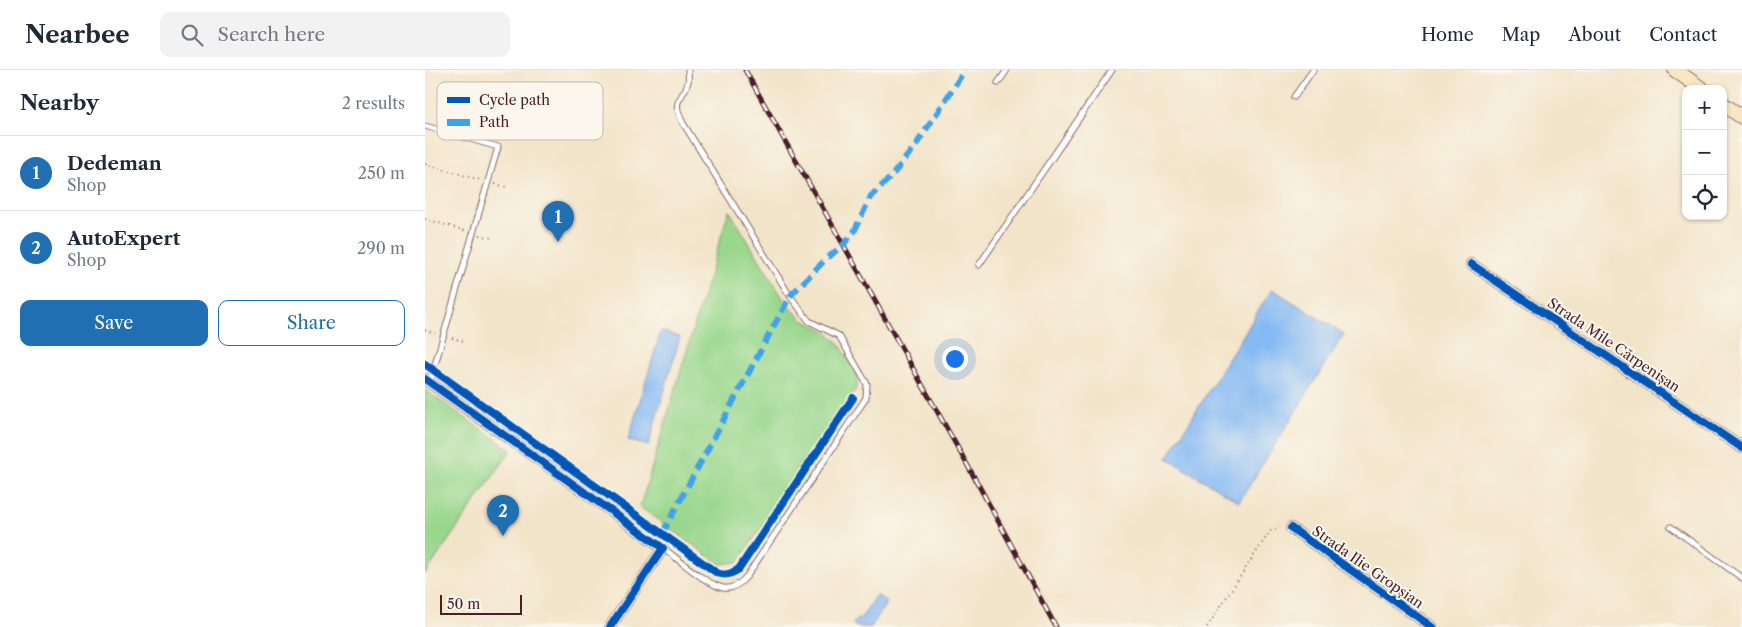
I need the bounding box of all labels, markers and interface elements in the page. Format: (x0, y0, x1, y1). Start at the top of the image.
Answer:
search box (160, 12, 510, 57)
text: Nearbee (25, 20, 130, 49)
icon: search (178, 21, 206, 49)
text: Search here (218, 23, 325, 46)
text: Home (1421, 24, 1474, 46)
text: Map (1502, 24, 1540, 46)
text: About (1568, 24, 1621, 46)
text: Contact (1649, 24, 1717, 46)
legend (437, 82, 603, 140)
map controls (1682, 85, 1727, 220)
button: + (1682, 85, 1727, 130)
text: Nearby (20, 90, 99, 115)
text: Cycle path (479, 91, 550, 109)
text: 2 results (342, 93, 405, 113)
text: Path (479, 113, 509, 131)
button: − (1682, 130, 1727, 175)
text: Dedeman (67, 152, 162, 175)
text: 1 (32, 163, 40, 183)
text: 250 m (358, 163, 405, 183)
text: Shop (67, 175, 106, 195)
button: locate (1682, 175, 1727, 220)
pin: 1 (542, 201, 574, 242)
text: AutoExpert (67, 227, 180, 250)
text: 2 (31, 238, 41, 258)
text: 290 m (357, 238, 405, 258)
text: Shop (67, 250, 106, 270)
street label: Strada Mile Cărpenișan (1544, 294, 1684, 396)
button: Save (20, 300, 208, 346)
button: Share (218, 300, 405, 346)
your location (942, 346, 968, 372)
pin: 2 (487, 495, 519, 536)
street label: Strada Ilie Gropșian (1309, 522, 1427, 612)
scale bar (440, 592, 523, 615)
text: 50 m (447, 595, 480, 613)

